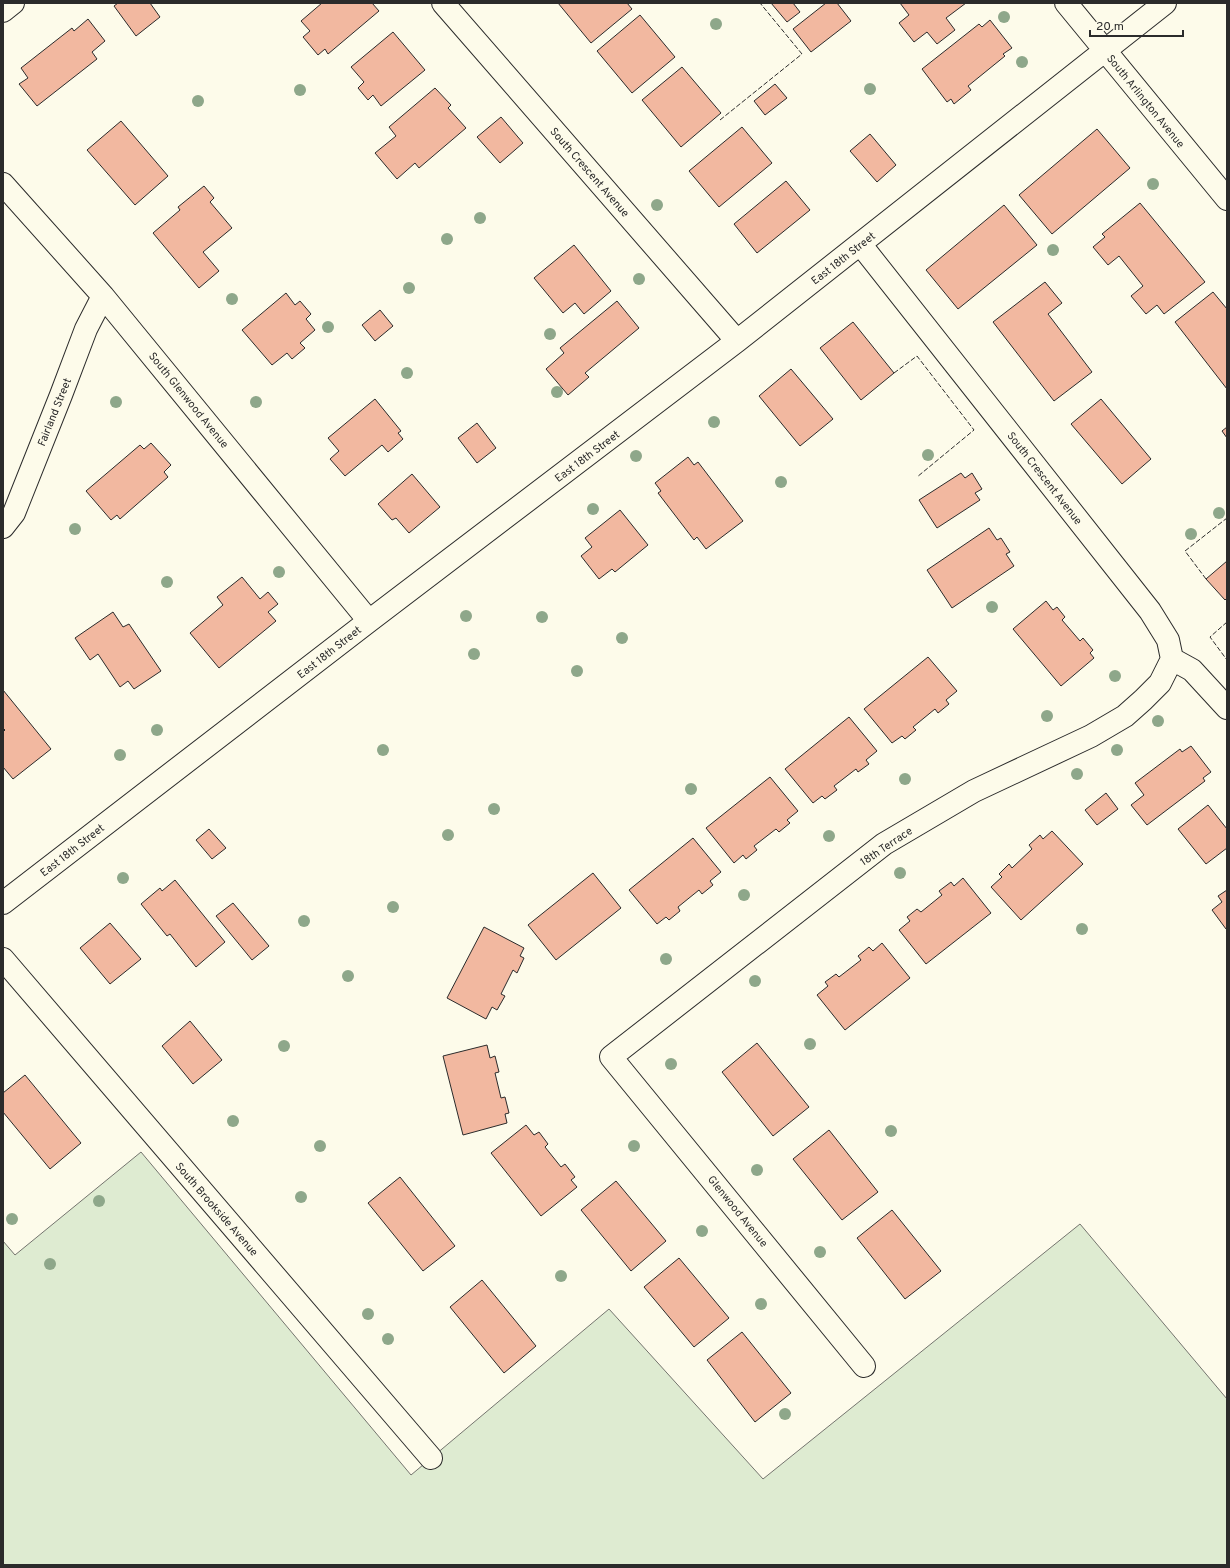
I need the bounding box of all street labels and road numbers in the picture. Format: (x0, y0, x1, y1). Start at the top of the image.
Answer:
street label: South Arlington Avenue (1103, 52, 1187, 151)
street label: South Crescent Avenue (547, 125, 632, 220)
street label: East 18th Street (809, 229, 879, 288)
street label: South Glenwood Avenue (145, 350, 231, 452)
street label: Fairland Street (35, 376, 75, 449)
street label: East 18th Street (552, 428, 623, 486)
street label: South Crescent Avenue (1004, 429, 1085, 528)
street label: East 18th Street (295, 623, 365, 682)
street label: East 18th Street (38, 821, 108, 880)
street label: 18th Terrace (858, 824, 915, 869)
street label: South Brookside Avenue (172, 1160, 261, 1259)
street label: Glenwood Avenue (704, 1173, 770, 1250)

